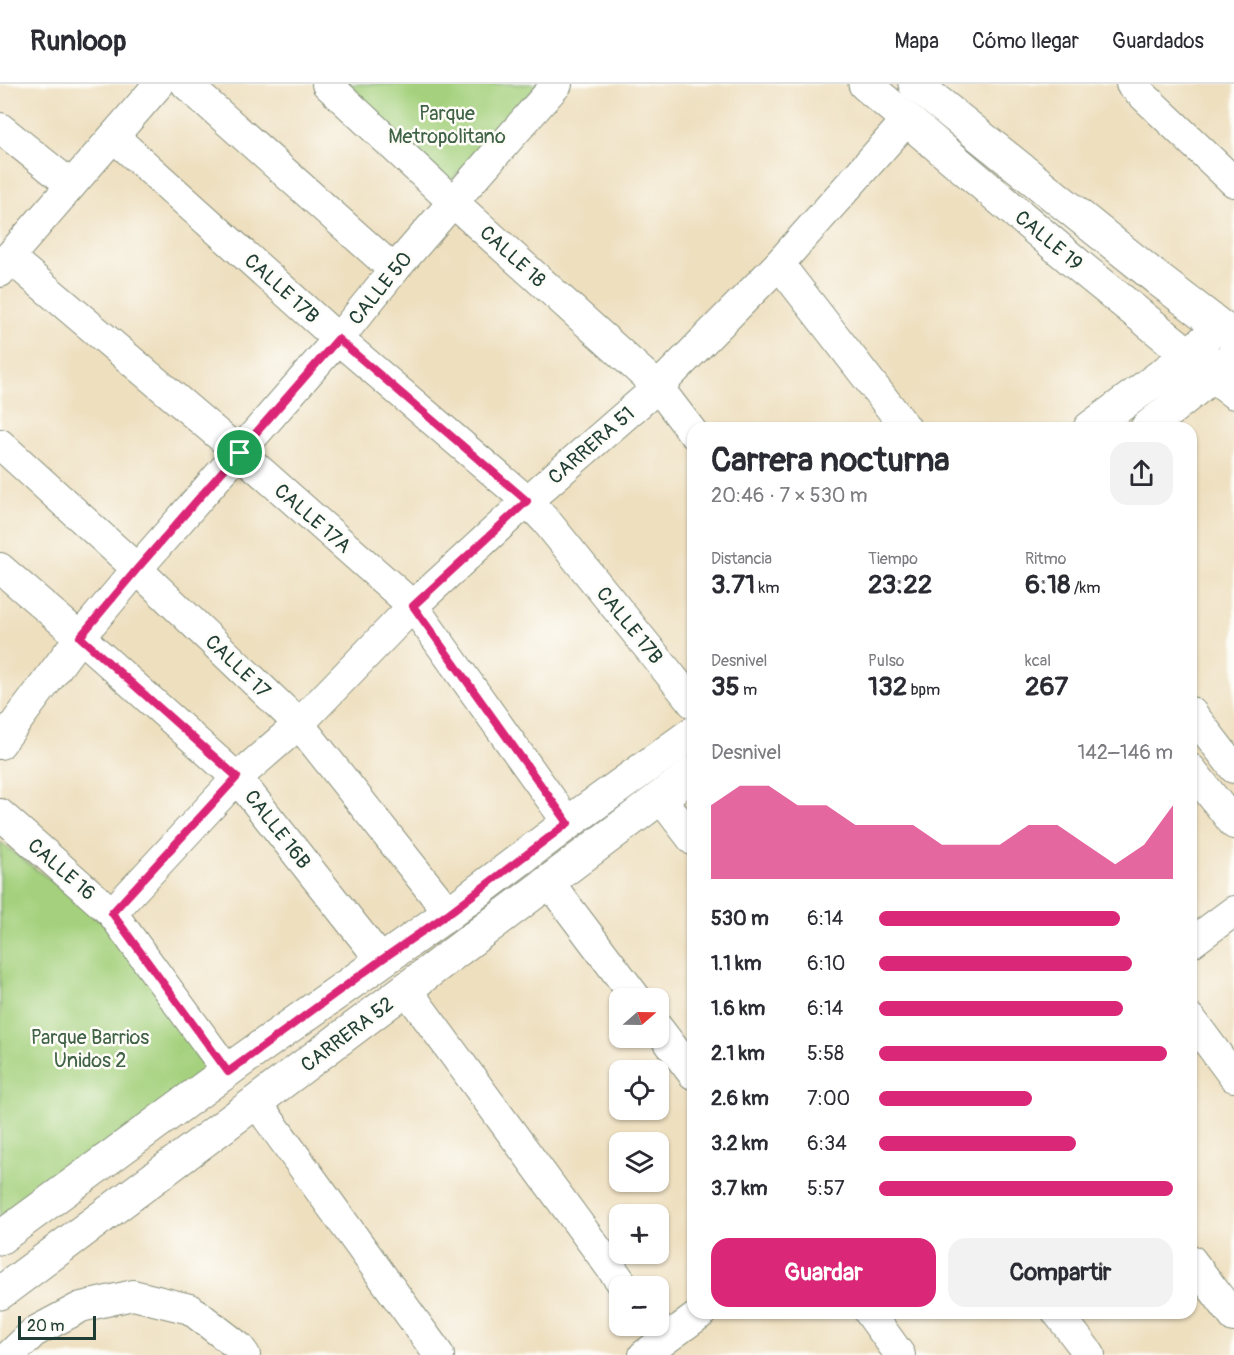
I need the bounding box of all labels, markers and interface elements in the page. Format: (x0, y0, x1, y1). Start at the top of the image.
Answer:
text: Runloop (30, 24, 126, 59)
text: Mapa (894, 28, 939, 55)
text: Cómo llegar (972, 28, 1079, 55)
text: Guardados (1112, 28, 1204, 55)
park label: Parque Metropolitano (388, 101, 506, 149)
street label: CALLE 19 (1010, 205, 1088, 276)
street label: CALLE 18 (474, 220, 551, 293)
street label: CALLE 50 (343, 247, 418, 330)
street label: CALLE 17B (239, 248, 324, 329)
street label: CARRERA 51 (543, 401, 640, 490)
pin (214, 427, 265, 478)
icon: arrive (223, 436, 256, 469)
text: Carrera nocturna (711, 440, 950, 481)
button: share (1110, 442, 1173, 505)
street label: CALLE 17A (269, 478, 356, 559)
text: 20:46 · 7 × 530 m (711, 483, 868, 508)
text: Distancia (711, 549, 772, 569)
text: Tiempo (868, 549, 918, 569)
text: Ritmo (1025, 549, 1066, 569)
text: 3.71 (711, 569, 755, 601)
text: 23:22 (868, 569, 932, 601)
text: 6:18 (1025, 569, 1070, 601)
text: km (755, 578, 779, 598)
text: /km (1070, 578, 1100, 598)
street label: CALLE 17B (591, 582, 668, 669)
street label: CALLE 17 (200, 629, 276, 704)
text: Desnivel (711, 651, 767, 671)
text: Pulso (868, 651, 904, 671)
text: kcal (1025, 651, 1051, 671)
text: 35 (711, 671, 740, 703)
text: 132 (868, 671, 907, 703)
text: 267 (1025, 671, 1068, 703)
text: m (740, 680, 757, 700)
text: bpm (907, 680, 940, 700)
text: Desnivel (711, 740, 781, 765)
text: 142–146 m (1077, 740, 1173, 765)
street label: CALLE 16B (239, 785, 316, 874)
street label: CALLE 16 (22, 833, 101, 906)
text: 530 m (711, 906, 769, 931)
text: 6:14 (807, 906, 843, 931)
text: 1.1 km (711, 951, 761, 976)
text: 6:10 (807, 951, 845, 976)
north arrow (609, 988, 669, 1048)
map controls (609, 988, 669, 1336)
street label: CARRERA 52 (296, 991, 399, 1077)
text: 1.6 km (711, 996, 765, 1021)
text: 6:14 (807, 996, 843, 1021)
park label: Parque Barrios Unidos 2 (31, 1025, 149, 1073)
text: 2.1 km (711, 1041, 765, 1066)
text: 5:58 (807, 1041, 844, 1066)
button: locate (609, 1060, 669, 1120)
text: 2.6 km (711, 1086, 769, 1111)
text: 7:00 (807, 1086, 850, 1111)
text: 3.2 km (711, 1131, 768, 1156)
text: 6:34 (807, 1131, 847, 1156)
button: layers (609, 1132, 669, 1192)
text: 3.7 km (711, 1176, 768, 1201)
text: 5:57 (807, 1176, 845, 1201)
button: + (609, 1204, 669, 1264)
button: Guardar (711, 1238, 936, 1307)
button: Compartir (948, 1238, 1173, 1307)
button: − (609, 1276, 669, 1336)
scale bar (18, 1313, 96, 1340)
text: 20 m (27, 1316, 65, 1336)

